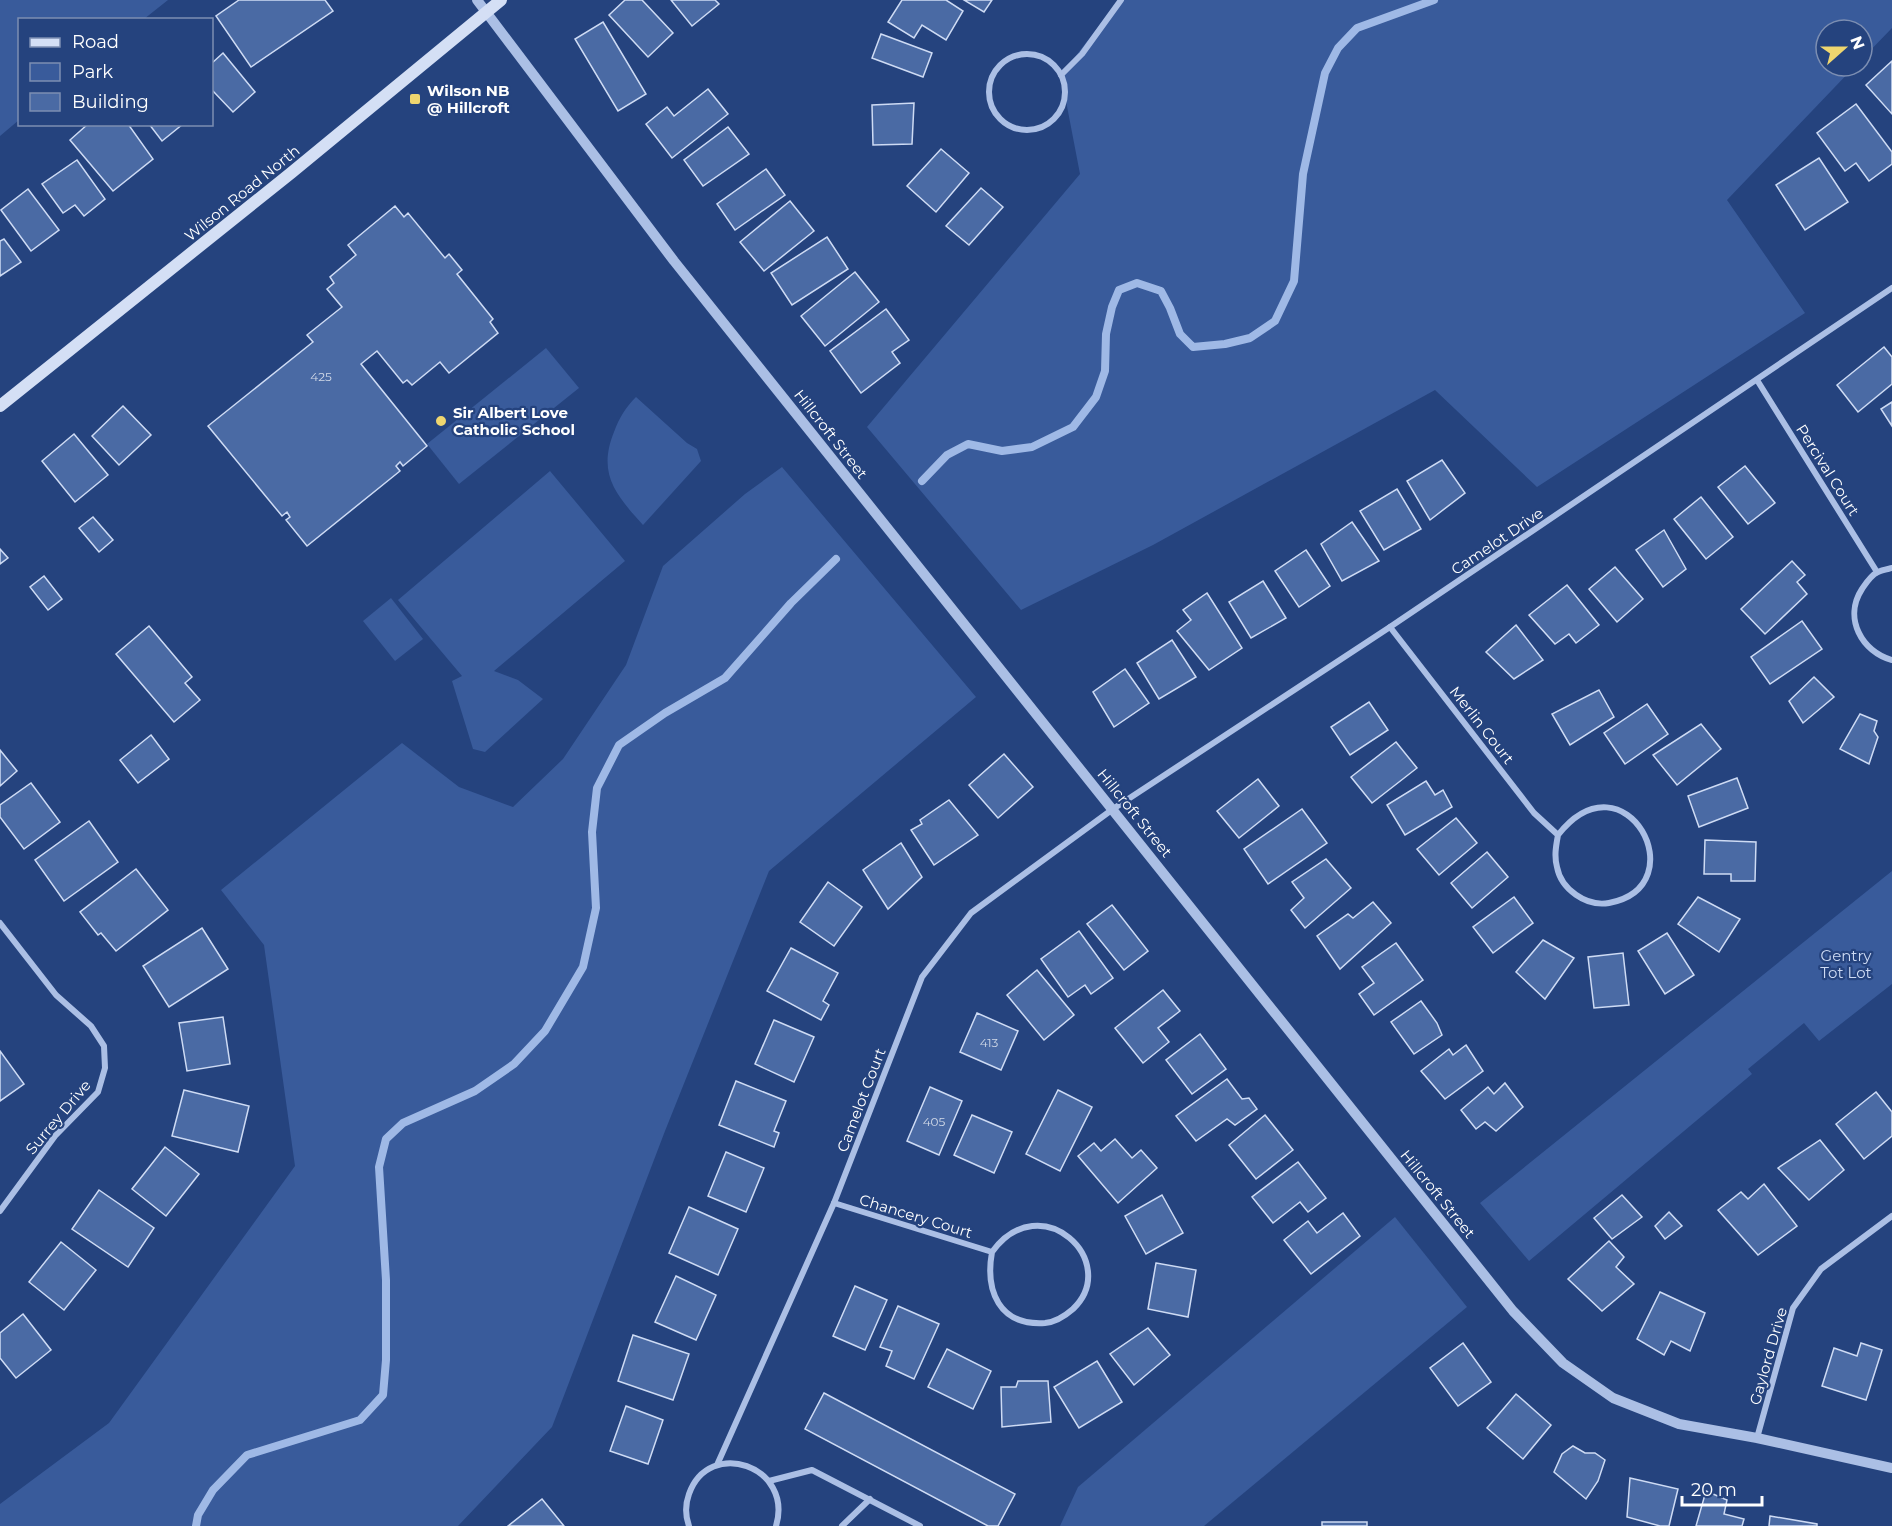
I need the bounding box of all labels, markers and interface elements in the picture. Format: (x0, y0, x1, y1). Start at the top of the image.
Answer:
legend (18, 18, 213, 126)
north arrow (1814, 18, 1874, 78)
text: Road (72, 31, 119, 53)
text: N (1846, 33, 1869, 52)
text: Park (72, 61, 113, 83)
place label: Wilson NB @ Hillcroft (427, 81, 510, 117)
text: Building (72, 91, 149, 113)
marker: Wilson NB @ Hillcroft (408, 92, 422, 106)
street label: Wilson Road North (181, 141, 303, 245)
house number: 425 (310, 369, 332, 384)
street label: Hillcroft Street (790, 385, 872, 483)
place label: Sir Albert Love Catholic School (453, 403, 575, 439)
marker: Sir Albert Love Catholic School (434, 414, 448, 428)
street label: Percival Court (1792, 421, 1864, 519)
street label: Camelot Drive (1447, 503, 1547, 579)
street label: Merlin Court (1446, 682, 1518, 768)
street label: Hillcroft Street (1093, 765, 1177, 861)
park label: Gentry Tot Lot (1820, 946, 1872, 982)
house number: 413 (980, 1035, 999, 1050)
street label: Camelot Court (832, 1045, 890, 1155)
street label: Surrey Drive (21, 1076, 95, 1158)
house number: 405 (923, 1114, 946, 1129)
street label: Hillcroft Street (1396, 1146, 1480, 1242)
street label: Chancery Court (857, 1190, 975, 1242)
street label: Gaylord Drive (1745, 1305, 1791, 1407)
scale bar (1682, 1469, 1762, 1507)
text: 20 m (1691, 1479, 1737, 1501)

